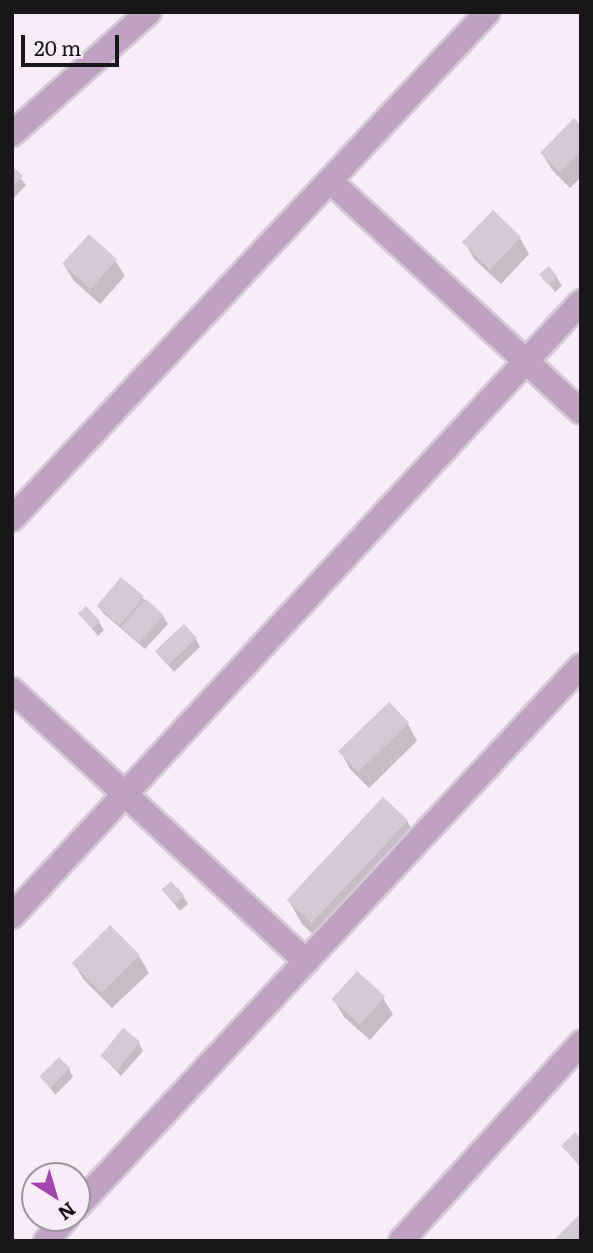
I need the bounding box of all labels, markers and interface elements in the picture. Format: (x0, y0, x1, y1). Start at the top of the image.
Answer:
scale bar (24, 21, 122, 65)
text: 20 m (34, 31, 81, 62)
north arrow (21, 1162, 91, 1232)
text: N (53, 1196, 82, 1228)

